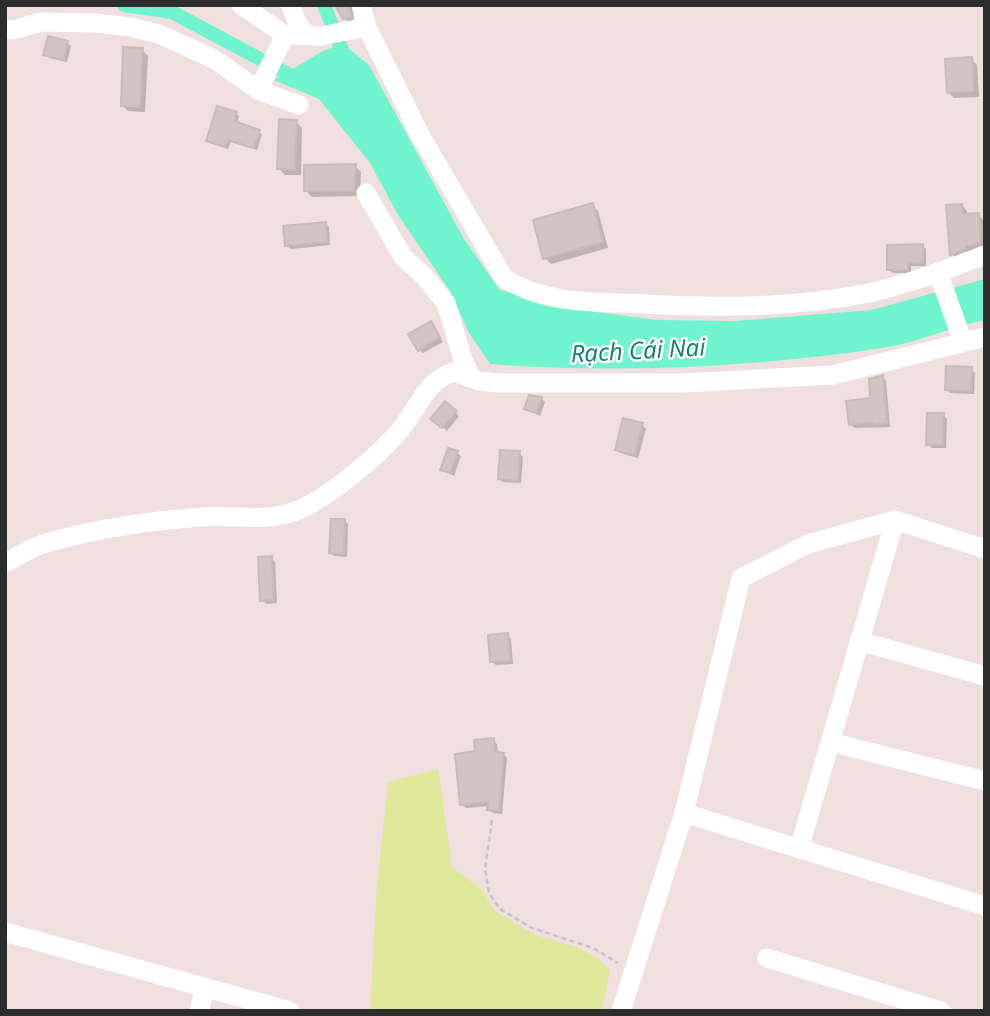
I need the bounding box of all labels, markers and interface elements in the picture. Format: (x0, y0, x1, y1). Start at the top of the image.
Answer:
water label: Rạch Cái Nai (570, 329, 707, 370)

